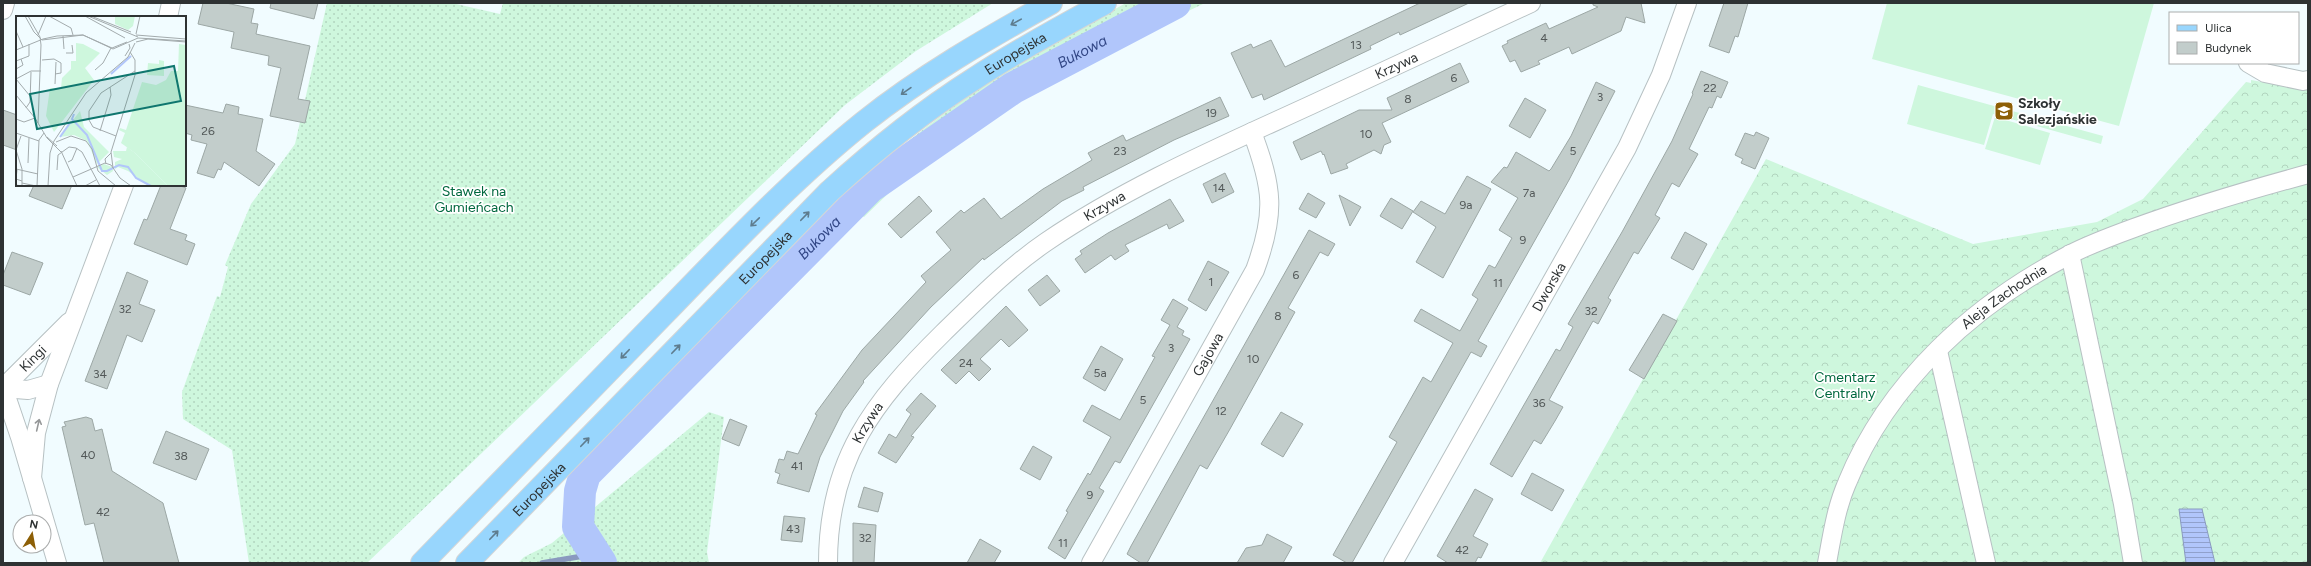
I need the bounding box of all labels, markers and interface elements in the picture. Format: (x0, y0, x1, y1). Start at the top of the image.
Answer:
legend (2169, 12, 2299, 64)
inset map (16, 16, 186, 186)
one-way arrow (1011, 19, 1023, 26)
text: Ulica (2205, 21, 2232, 35)
street label: Europejska (981, 29, 1049, 78)
water label: Bukowa (1054, 31, 1110, 72)
house number: 4 (1540, 31, 1548, 45)
house number: 13 (1350, 38, 1362, 52)
text: Budynek (2205, 41, 2252, 55)
street label: Krzywa (1372, 48, 1421, 83)
house number: 6 (1451, 71, 1458, 85)
house number: 22 (1703, 81, 1717, 95)
one-way arrow (901, 87, 912, 95)
house number: 3 (1597, 90, 1603, 104)
house number: 8 (1404, 92, 1412, 106)
place label: Szkoły Salezjańskie (2018, 95, 2097, 128)
school or university icon: Szkoły Salezjańskie (1993, 100, 2015, 122)
house number: 19 (1205, 106, 1217, 120)
house number: 26 (201, 124, 215, 138)
house number: 10 (1360, 127, 1373, 141)
house number: 23 (1113, 144, 1127, 158)
house number: 5 (1570, 144, 1577, 158)
house number: 14 (1213, 181, 1226, 195)
park label: Stawek na Gumieńcach (434, 183, 514, 216)
house number: 7a (1523, 186, 1535, 200)
street label: Krzywa (1080, 187, 1128, 224)
house number: 9a (1460, 198, 1472, 212)
one-way arrow (801, 211, 810, 221)
water label: Bukowa (794, 213, 845, 263)
one-way arrow (750, 217, 760, 226)
street label: Europejska (735, 227, 795, 288)
house number: 9 (1520, 233, 1527, 247)
street label: Dworska (1528, 259, 1569, 314)
street label: Aleja Zachodnia (1958, 261, 2050, 333)
house number: 6 (1293, 268, 1300, 282)
house number: 1 (1209, 275, 1213, 289)
house number: 11 (1493, 276, 1503, 290)
house number: 32 (118, 302, 132, 316)
house number: 32 (1584, 304, 1598, 318)
house number: 8 (1274, 309, 1282, 323)
street label: Gajowa (1189, 330, 1227, 379)
street label: Kingi (16, 341, 50, 375)
house number: 3 (1168, 341, 1174, 355)
one-way arrow (671, 344, 680, 354)
one-way arrow (620, 349, 630, 359)
house number: 10 (1247, 352, 1260, 366)
house number: 24 (959, 356, 974, 370)
house number: 5a (1093, 366, 1107, 380)
house number: 34 (93, 367, 108, 381)
park label: Cmentarz Centralny (1814, 369, 1876, 402)
house number: 5 (1140, 393, 1147, 407)
house number: 36 (1532, 396, 1546, 410)
street label: Krzywa (848, 399, 887, 446)
house number: 12 (1215, 404, 1227, 418)
one-way arrow (34, 419, 42, 432)
one-way arrow (580, 437, 590, 447)
house number: 40 (80, 448, 96, 462)
house number: 38 (174, 449, 188, 463)
street label: Europejska (509, 459, 569, 520)
house number: 41 (791, 459, 803, 473)
house number: 9 (1087, 488, 1094, 502)
house number: 42 (96, 505, 110, 519)
north arrow (12, 514, 52, 554)
text: N (28, 517, 39, 532)
house number: 43 (786, 522, 800, 536)
one-way arrow (489, 530, 499, 540)
house number: 32 (858, 531, 872, 545)
house number: 11 (1058, 536, 1068, 550)
house number: 42 (1455, 543, 1469, 557)

